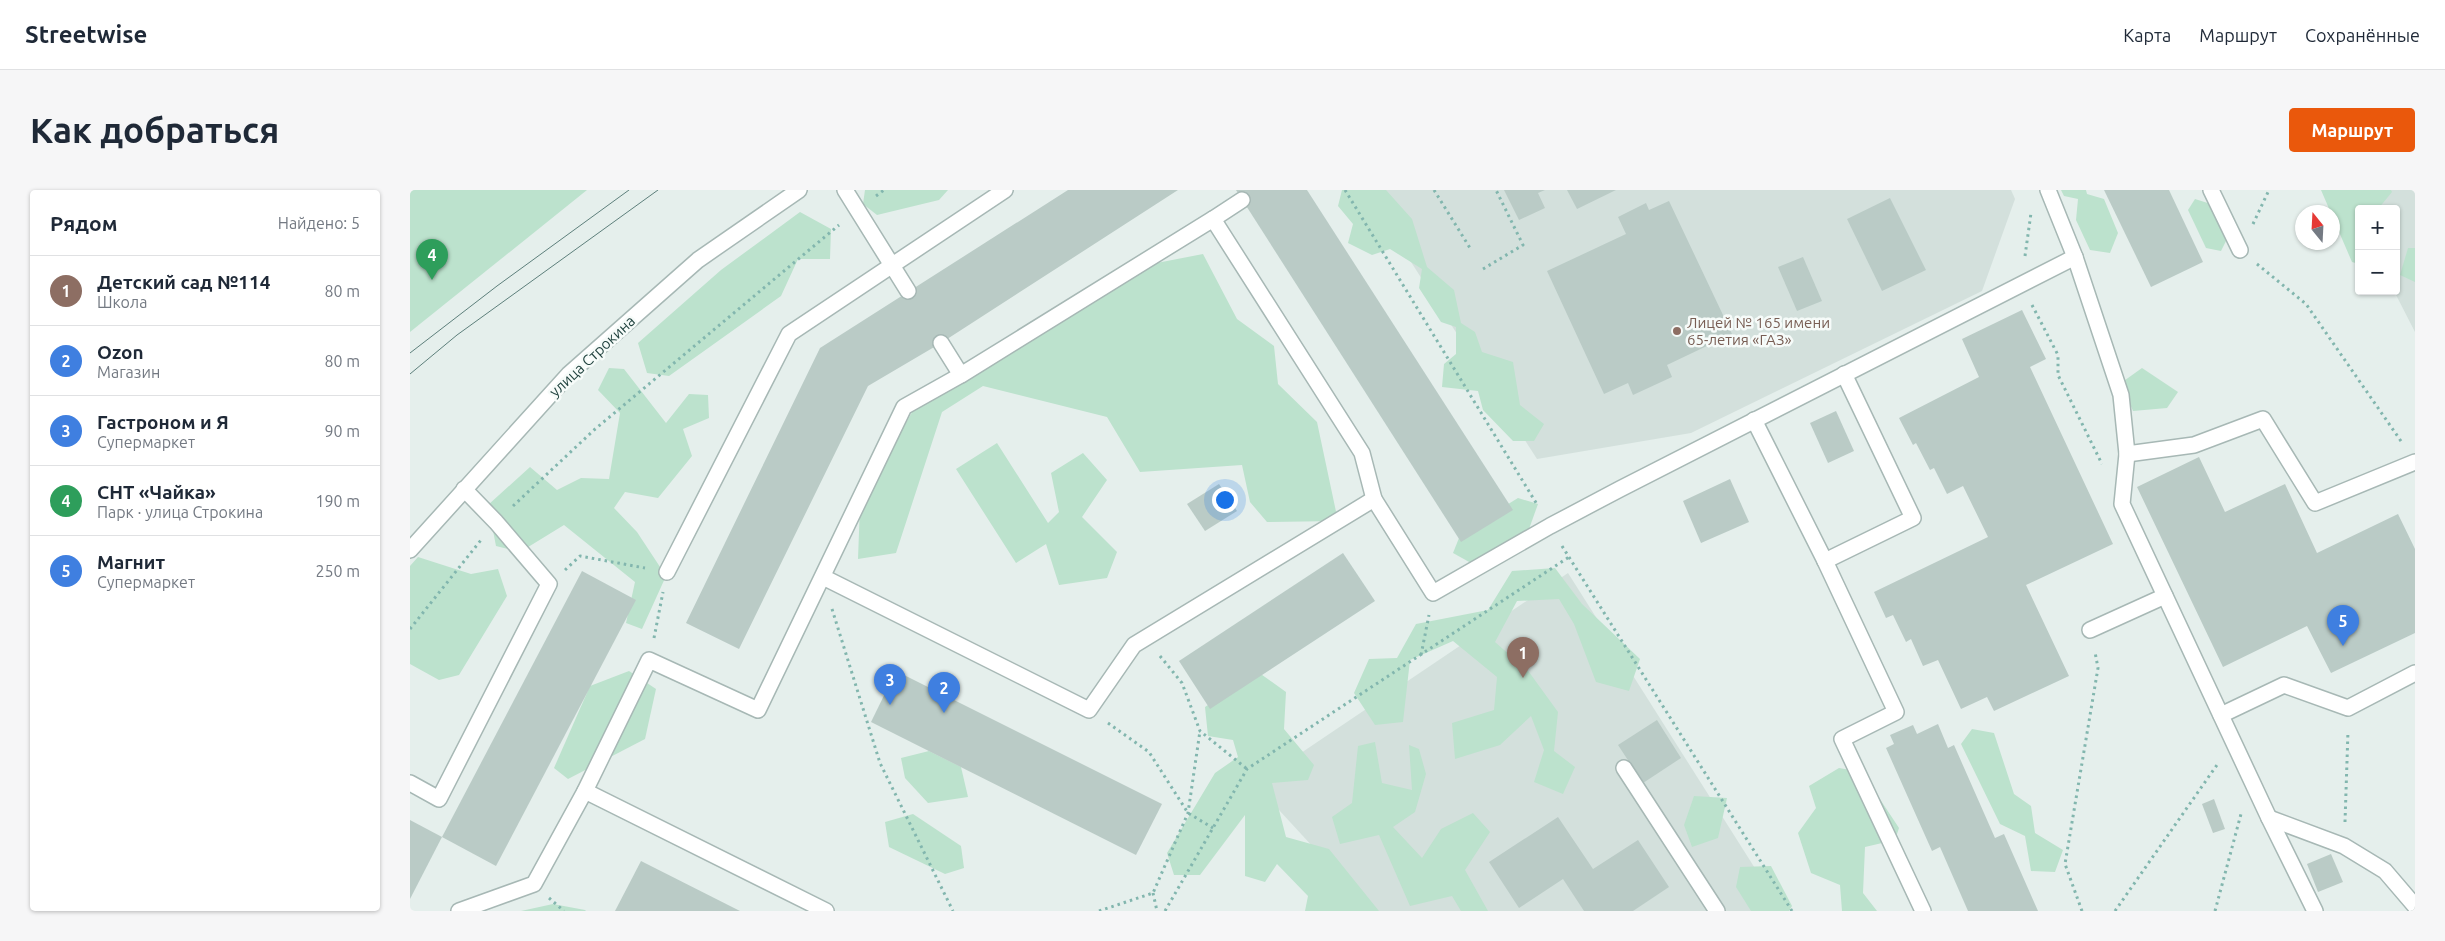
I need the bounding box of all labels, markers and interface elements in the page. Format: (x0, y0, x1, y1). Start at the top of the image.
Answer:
text: Streetwise (25, 21, 147, 48)
text: Карта (2123, 25, 2171, 45)
text: Маршрут (2199, 25, 2277, 45)
text: Сохранённые (2305, 25, 2420, 45)
button: Маршрут (2289, 108, 2415, 152)
text: Как добраться (30, 110, 279, 150)
north arrow (2295, 205, 2340, 250)
map controls (2355, 205, 2400, 295)
button: + (2355, 205, 2400, 250)
text: Рядом (50, 211, 118, 235)
text: Найдено: 5 (278, 214, 360, 232)
pin: 4 (416, 239, 448, 280)
button: − (2355, 250, 2400, 295)
text: Детский сад №114 (97, 271, 270, 293)
text: 1 (61, 282, 71, 300)
text: 80 m (324, 282, 360, 300)
text: Школа (97, 293, 147, 311)
street label: улица Строкина (546, 312, 638, 400)
place label: Лицей № 165 имени 65-летия «ГАЗ» (1687, 314, 1830, 348)
marker: Лицей № 165 имени 65-летия «ГАЗ» (1671, 325, 1683, 337)
text: Ozon (97, 341, 144, 363)
text: 2 (61, 352, 71, 370)
text: 80 m (324, 352, 360, 370)
text: Магазин (97, 363, 160, 381)
text: Гастроном и Я (97, 411, 229, 433)
text: 3 (61, 422, 71, 440)
text: 90 m (324, 422, 360, 440)
text: Супермаркет (97, 433, 195, 451)
text: СНТ «Чайка» (97, 481, 216, 503)
your location (1212, 487, 1238, 513)
text: 4 (61, 492, 71, 510)
text: 190 m (315, 492, 360, 510)
text: Парк · улица Строкина (97, 503, 263, 521)
text: Магнит (97, 551, 165, 573)
text: 5 (61, 562, 71, 580)
text: 250 m (315, 562, 360, 580)
text: Супермаркет (97, 573, 195, 591)
pin: 5 (2327, 605, 2359, 646)
pin: 1 (1507, 637, 1539, 678)
pin: 3 (874, 664, 906, 705)
pin: 2 (928, 672, 960, 713)

